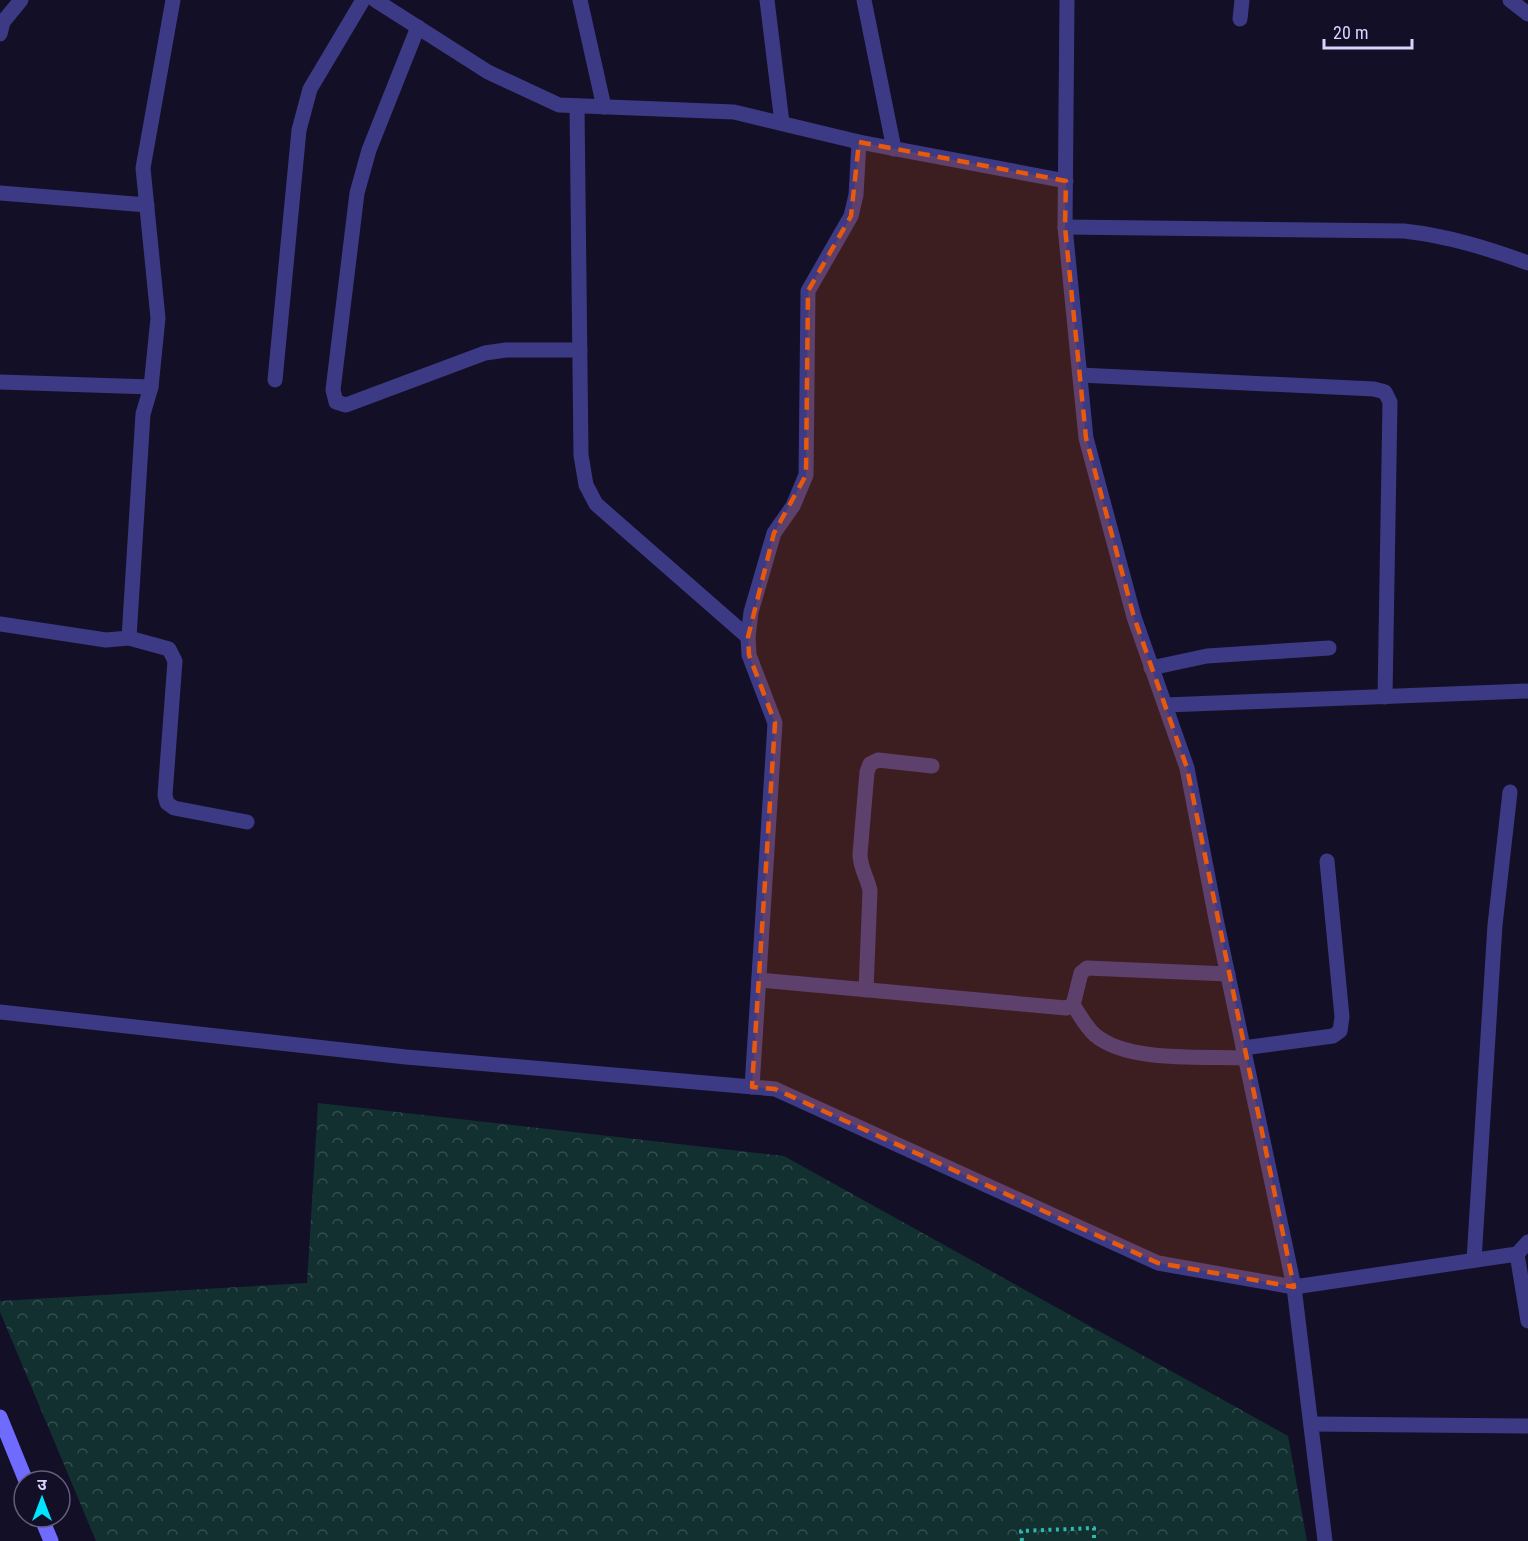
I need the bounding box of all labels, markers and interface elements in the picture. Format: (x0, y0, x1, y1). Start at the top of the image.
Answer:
scale bar (1324, 12, 1412, 50)
text: 20 m (1333, 22, 1368, 43)
north arrow (12, 1469, 72, 1529)
text: उ (37, 1475, 47, 1494)

